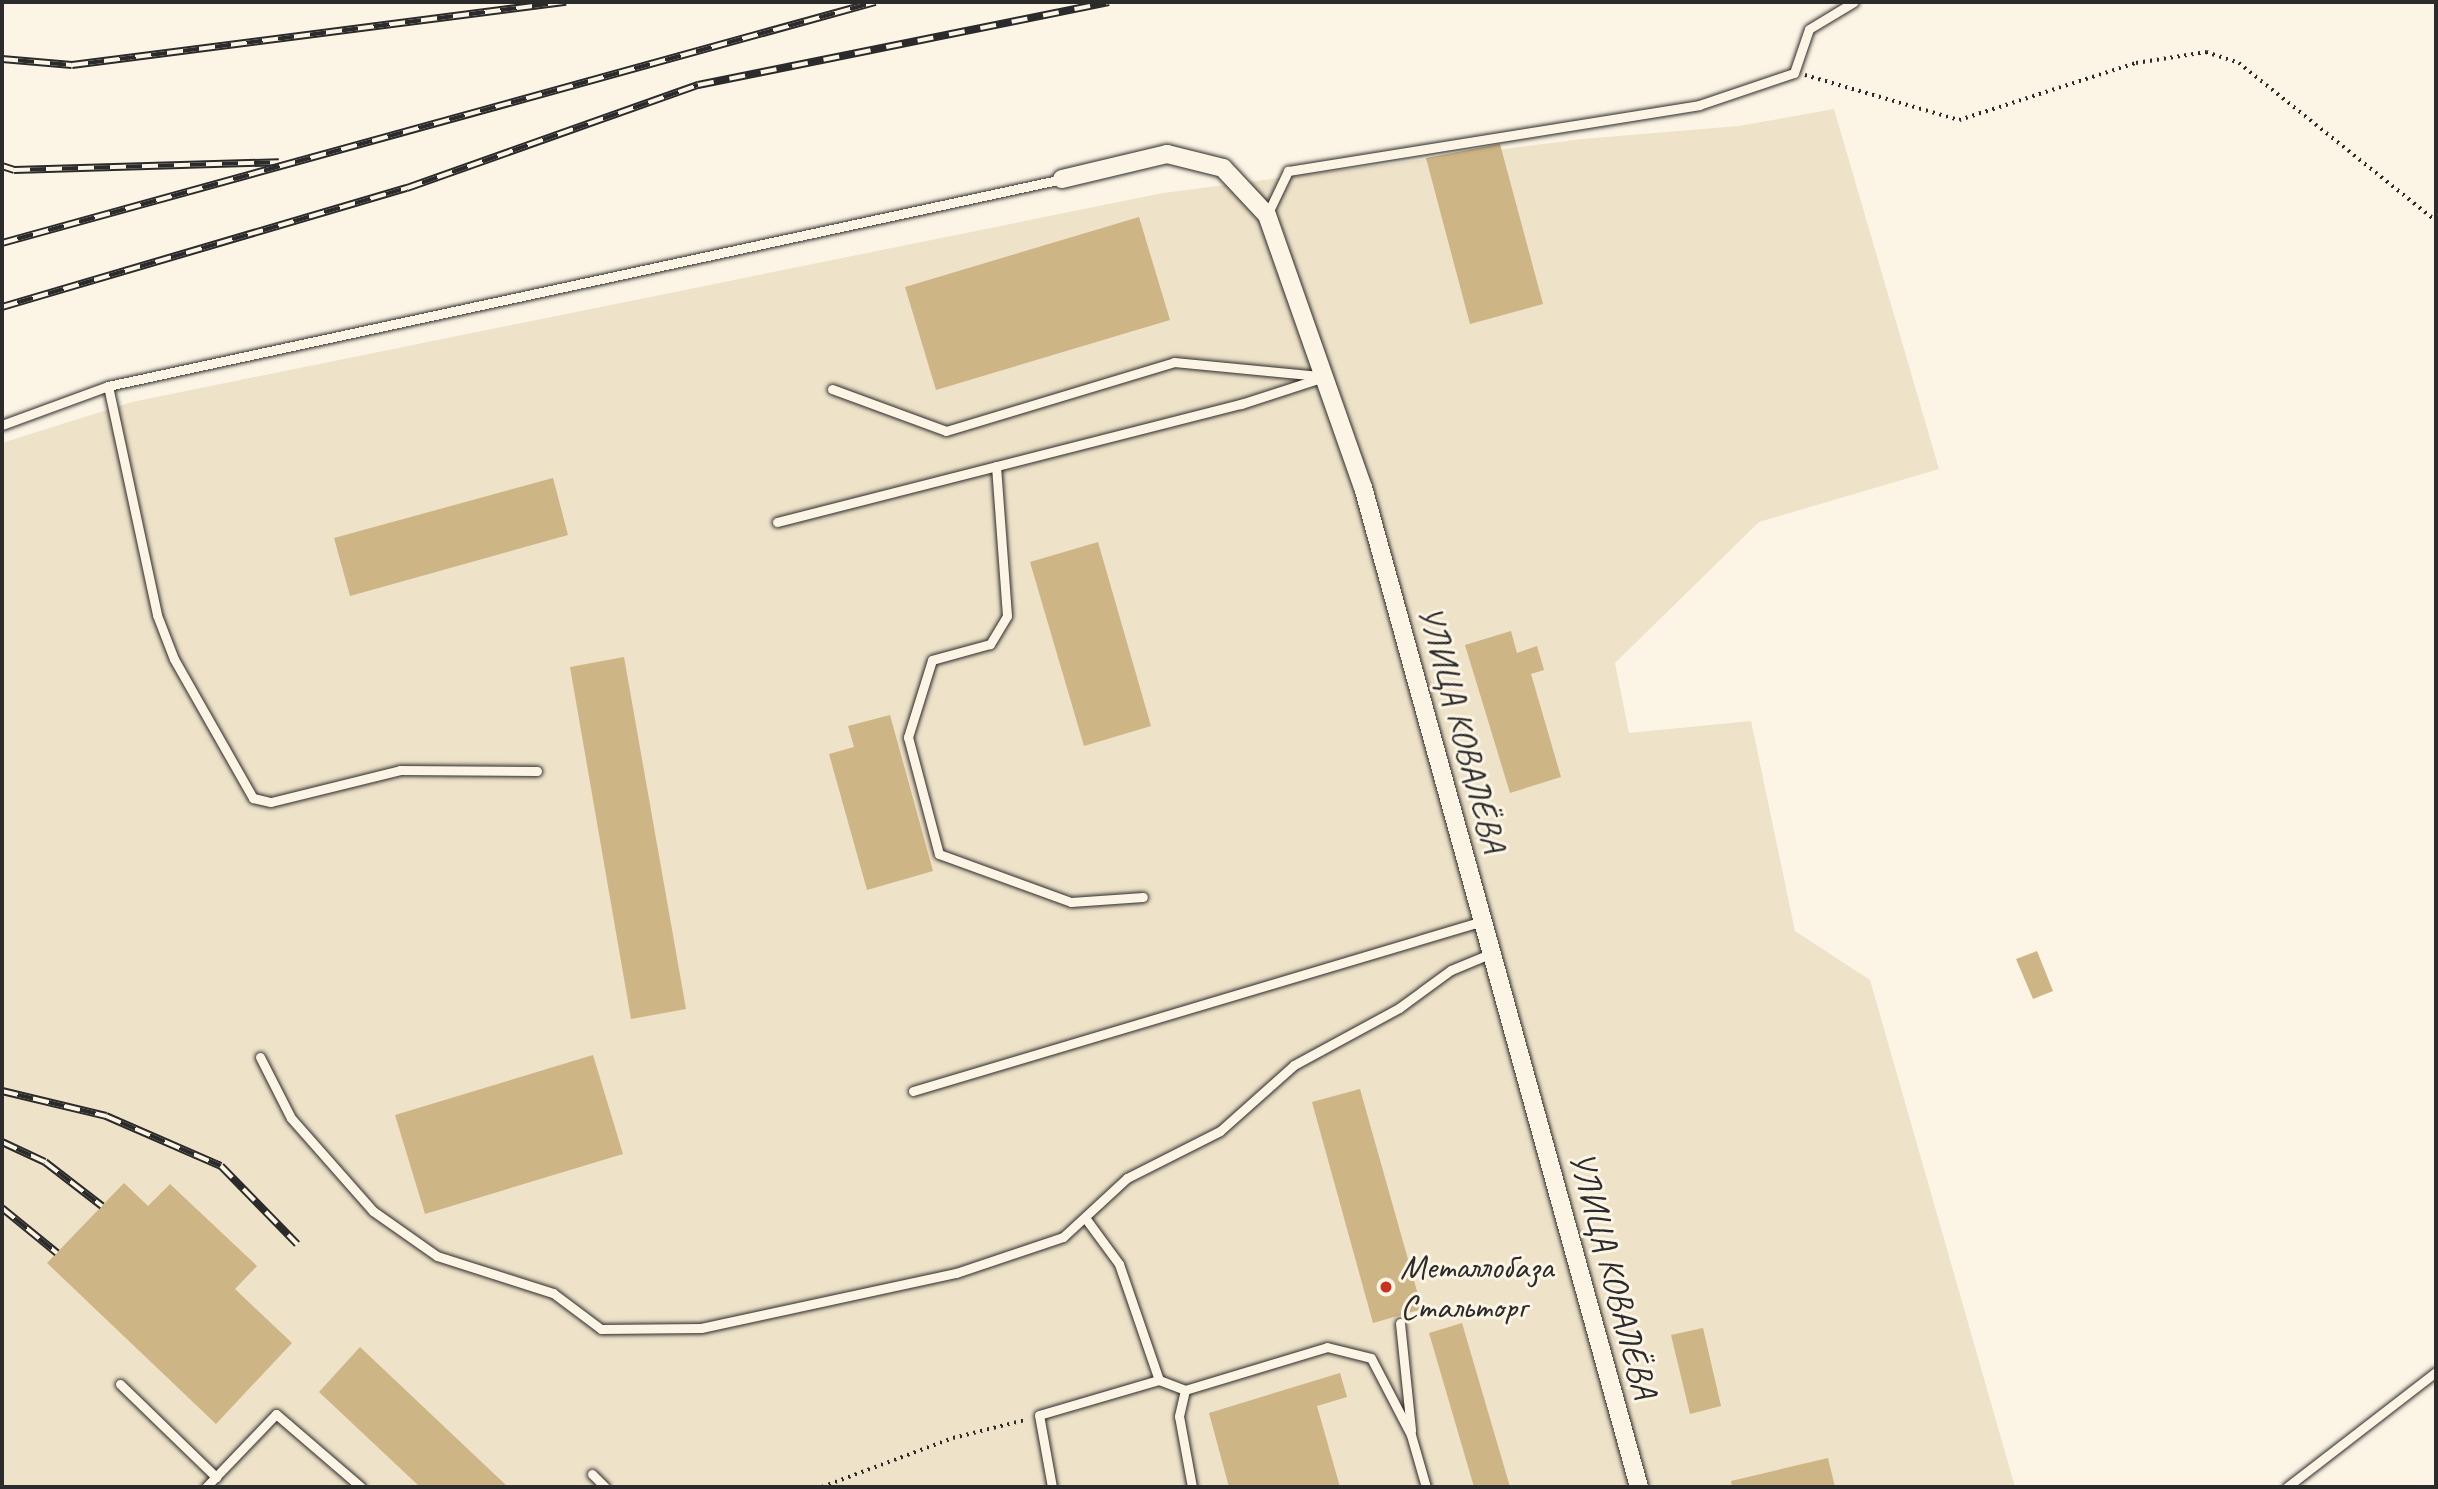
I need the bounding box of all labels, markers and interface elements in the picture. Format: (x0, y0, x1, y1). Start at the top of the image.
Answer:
street label: УЛИЦА КОВАЛЁВА (1409, 601, 1515, 857)
street label: УЛИЦА КОВАЛЁВА (1560, 1147, 1666, 1403)
place label: Металлобаза Стальторг (1400, 1246, 1553, 1328)
marker: Металлобаза Стальторг (1378, 1279, 1394, 1295)

